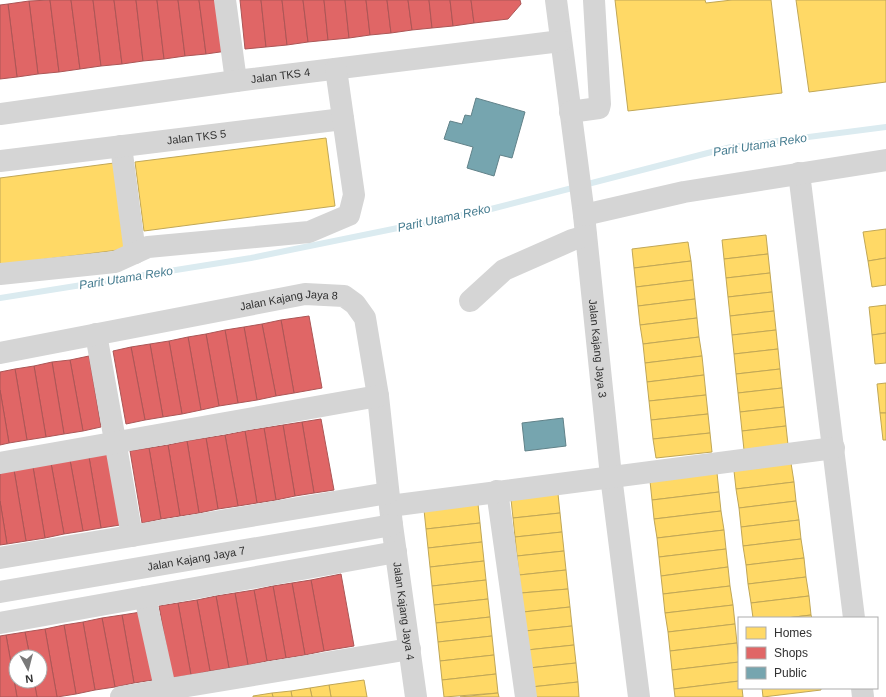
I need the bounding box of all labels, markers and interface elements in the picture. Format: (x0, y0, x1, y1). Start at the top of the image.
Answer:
street label: Jalan TKS 4 (250, 66, 311, 85)
street label: Jalan TKS 5 (166, 127, 227, 147)
water label: Parit Utama Reko (712, 131, 808, 159)
water label: Parit Utama Reko (396, 201, 492, 235)
water label: Parit Utama Reko (78, 264, 174, 292)
street label: Jalan Kajang Jaya 8 (239, 288, 338, 312)
street label: Jalan Kajang Jaya 3 (587, 299, 609, 398)
street label: Jalan Kajang Jaya 7 (146, 544, 246, 573)
street label: Jalan Kajang Jaya 4 (391, 561, 417, 661)
legend (738, 617, 878, 689)
text: Homes (774, 626, 812, 640)
text: Shops (774, 646, 808, 660)
north arrow (8, 649, 48, 689)
text: Public (774, 666, 807, 680)
text: N (24, 672, 34, 685)

